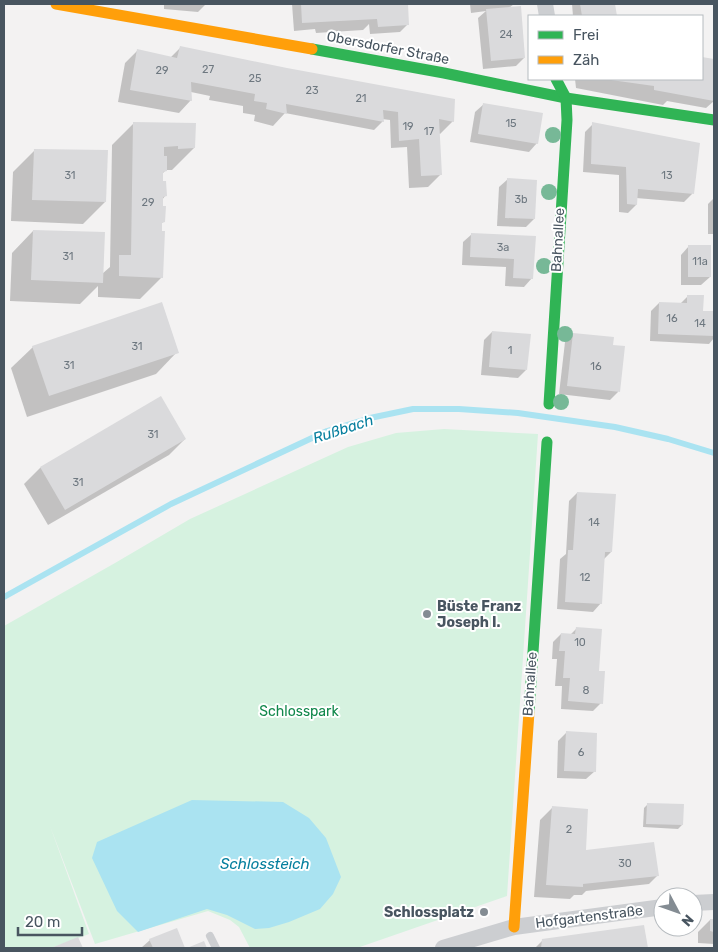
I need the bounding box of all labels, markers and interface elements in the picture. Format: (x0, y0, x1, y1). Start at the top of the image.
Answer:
legend (528, 15, 703, 80)
text: Frei (573, 26, 599, 44)
street label: Obersdorfer Straße (325, 28, 451, 68)
house number: 24 (499, 28, 513, 41)
text: Zäh (573, 51, 599, 69)
house number: 27 (202, 63, 214, 76)
house number: 29 (156, 64, 168, 77)
house number: 25 (249, 72, 262, 85)
house number: 23 (305, 84, 319, 97)
house number: 21 (355, 92, 367, 105)
house number: 15 (505, 117, 517, 130)
house number: 19 (402, 120, 414, 133)
house number: 17 (424, 125, 435, 138)
house number: 31 (64, 169, 76, 182)
house number: 13 (661, 169, 673, 182)
house number: 3b (514, 193, 528, 206)
house number: 29 (142, 196, 154, 209)
street label: Bahnallee (548, 207, 568, 273)
house number: 3a (497, 241, 509, 254)
house number: 31 (62, 250, 74, 263)
house number: 11a (692, 255, 708, 268)
house number: 16 (666, 312, 678, 325)
house number: 14 (694, 317, 706, 330)
house number: 31 (131, 340, 143, 353)
house number: 1 (508, 344, 512, 357)
house number: 31 (63, 359, 75, 372)
house number: 16 (590, 360, 602, 373)
water label: Rußbach (310, 411, 376, 447)
house number: 31 (147, 428, 159, 441)
house number: 31 (72, 476, 84, 489)
house number: 14 (588, 516, 600, 529)
house number: 12 (579, 571, 591, 584)
place label: Büste Franz Joseph I. (437, 598, 521, 631)
marker: Büste Franz Joseph I. (421, 608, 433, 620)
house number: 10 (574, 636, 586, 649)
street label: Bahnallee (519, 651, 541, 717)
house number: 8 (583, 684, 590, 697)
park label: Schlosspark (259, 703, 339, 720)
house number: 6 (578, 746, 585, 759)
house number: 2 (566, 823, 572, 836)
water label: Schlossteich (220, 855, 310, 873)
house number: 30 (618, 857, 632, 870)
north arrow (653, 887, 703, 937)
street label: Hofgartenstraße (534, 902, 644, 932)
scale bar (18, 904, 81, 936)
place label: Schlossplatz (384, 904, 474, 921)
marker: Schlossplatz (478, 906, 490, 918)
text: N (678, 911, 697, 930)
text: 20 m (25, 913, 60, 931)

